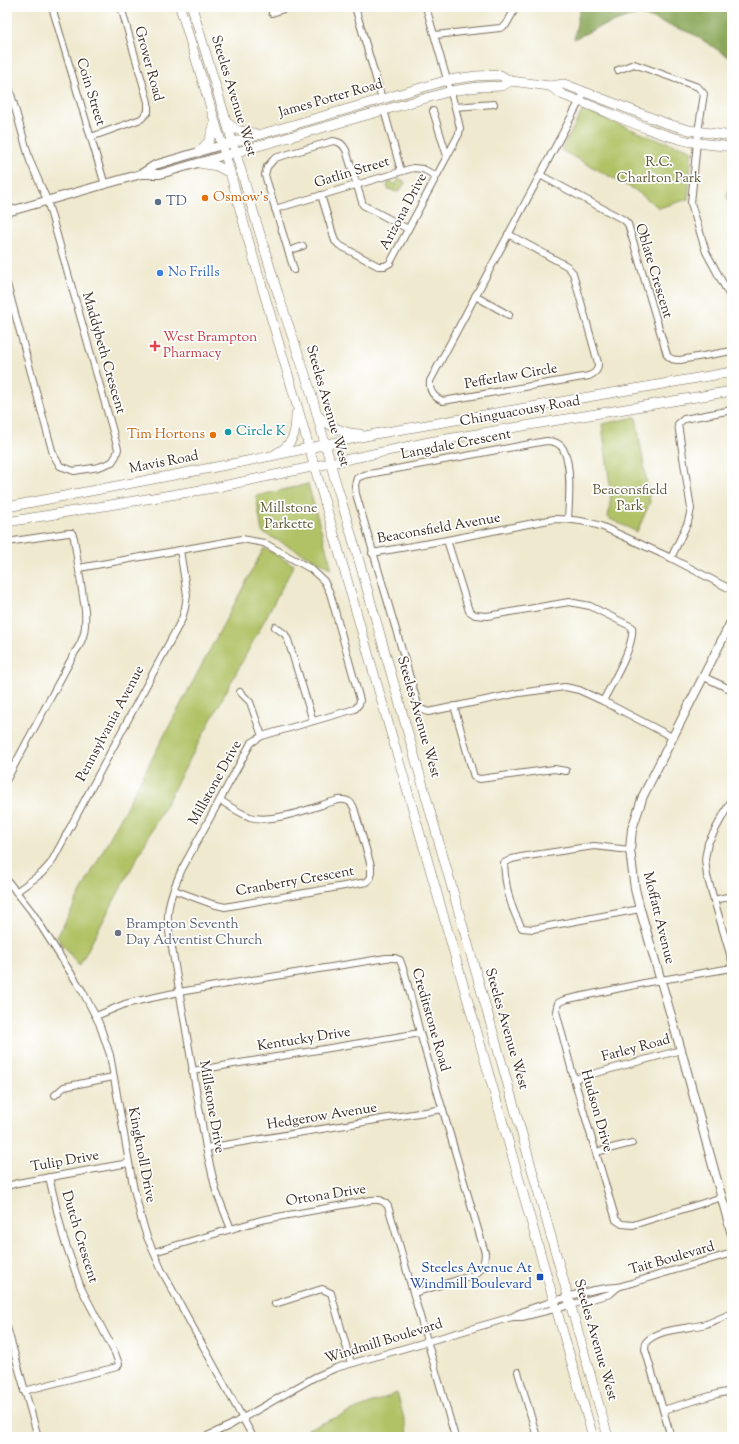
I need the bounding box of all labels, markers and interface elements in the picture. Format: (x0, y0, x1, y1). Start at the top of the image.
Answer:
street label: Grover Road (128, 24, 168, 104)
street label: Steeles Avenue West (205, 33, 261, 159)
street label: Coin Street (70, 56, 110, 129)
street label: James Potter Road (276, 75, 386, 124)
street label: Gatlin Street (312, 152, 392, 194)
park label: R.C. Charlton Park (616, 153, 702, 189)
street label: Arizona Drive (375, 170, 433, 254)
place label: Osmow's (213, 188, 268, 208)
place label: TD (166, 192, 187, 212)
marker: Osmow's (200, 193, 210, 203)
marker: TD (153, 197, 163, 207)
street label: Oblate Crescent (629, 221, 677, 321)
place label: No Frills (168, 263, 220, 283)
marker: No Frills (155, 268, 165, 278)
street label: Maddybeth Crescent (76, 290, 130, 416)
place label: West Brampton Pharmacy (163, 328, 257, 364)
marker: West Brampton Pharmacy (150, 341, 160, 351)
street label: Steeles Avenue West (300, 343, 354, 469)
street label: Pefferlaw Circle (463, 359, 559, 395)
street label: Chinguacousy Road (458, 392, 582, 432)
place label: Circle K (236, 422, 286, 442)
place label: Tim Hortons (127, 425, 205, 445)
street label: Langdale Crescent (399, 425, 513, 465)
marker: Circle K (223, 427, 233, 437)
marker: Tim Hortons (208, 430, 218, 440)
street label: Mavis Road (128, 446, 201, 480)
park label: Beaconsfield Park (592, 481, 668, 517)
park label: Millstone Parkette (260, 499, 318, 535)
street label: Beaconsfield Avenue (376, 508, 502, 550)
street label: Steeles Avenue West (391, 654, 445, 780)
street label: Pennsylvania Avenue (72, 662, 150, 786)
street label: Millstone Drive (184, 737, 248, 829)
street label: Cranberry Crescent (234, 862, 356, 902)
street label: Moffatt Avenue (637, 870, 679, 966)
place label: Brampton Seventh Day Adventist Church (126, 915, 263, 951)
marker: Brampton Seventh Day Adventist Church (113, 928, 123, 938)
street label: Creditstone Road (406, 966, 454, 1074)
street label: Steeles Avenue West (479, 966, 533, 1092)
street label: Kentucky Drive (256, 1023, 352, 1057)
street label: Farley Road (599, 1030, 673, 1068)
street label: Millstone Drive (193, 1059, 229, 1155)
street label: Hudson Drive (575, 1067, 617, 1155)
street label: Hedgerow Avenue (265, 1098, 379, 1136)
street label: Kingknoll Drive (122, 1106, 160, 1204)
street label: Tulip Drive (29, 1146, 101, 1178)
street label: Ortona Drive (284, 1180, 368, 1212)
street label: Dutch Crescent (55, 1188, 103, 1286)
street label: Tait Boulevard (627, 1237, 717, 1281)
place label: Steeles Avenue At Windmill Boulevard (410, 1259, 532, 1295)
marker: Steeles Avenue At Windmill Boulevard (535, 1272, 545, 1282)
street label: Steeles Avenue West (568, 1277, 622, 1403)
street label: Windmill Boulevard (323, 1315, 446, 1369)

